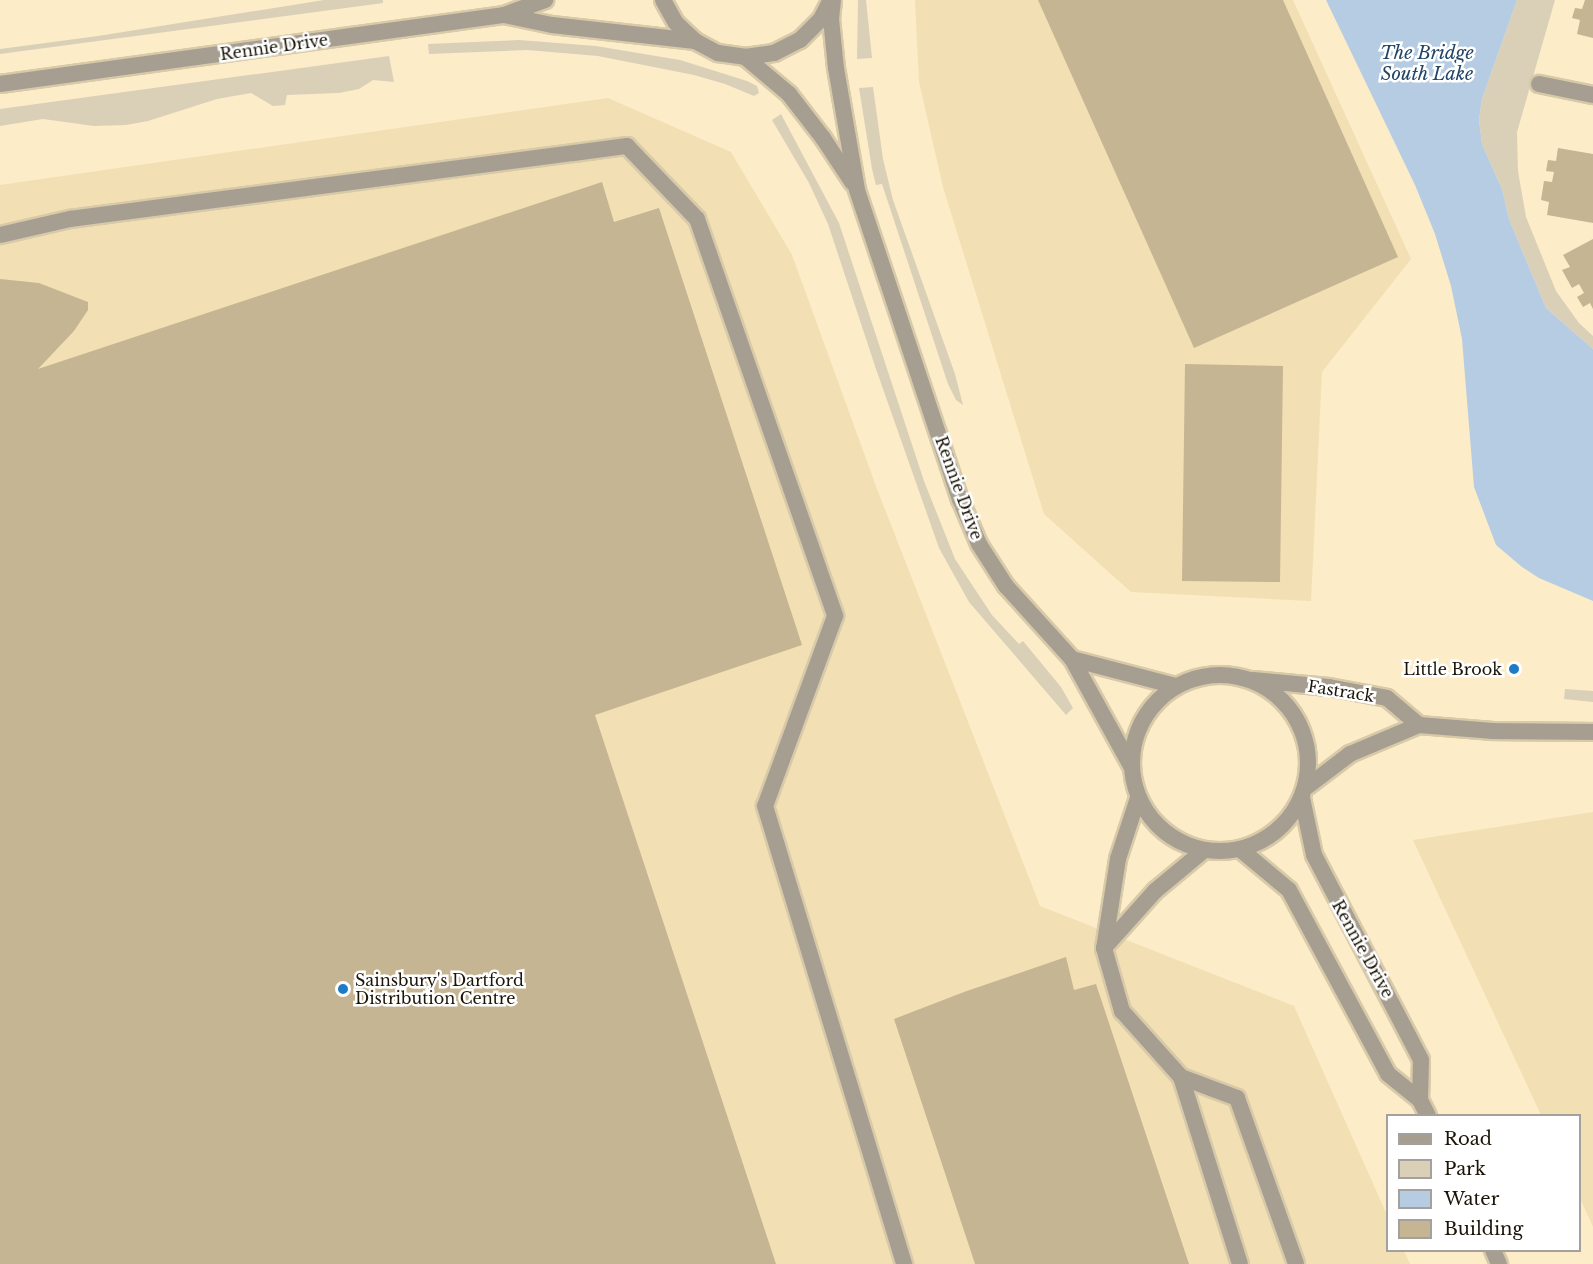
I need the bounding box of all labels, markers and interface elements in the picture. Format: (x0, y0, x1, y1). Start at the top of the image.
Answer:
street label: Rennie Drive (219, 30, 329, 64)
water label: The Bridge South Lake (1380, 43, 1474, 86)
street label: Rennie Drive (931, 434, 987, 542)
place label: Little Brook (1403, 659, 1502, 679)
marker: Little Brook (1507, 662, 1521, 676)
street label: Fastrack (1306, 676, 1376, 706)
street label: Rennie Drive (1328, 897, 1398, 1001)
place label: Sainsbury's Dartford Distribution Centre (355, 970, 524, 1008)
marker: Sainsbury's Dartford Distribution Centre (336, 982, 350, 996)
legend (1386, 1114, 1581, 1252)
text: Road (1444, 1128, 1492, 1150)
text: Park (1444, 1158, 1486, 1180)
text: Water (1444, 1188, 1499, 1210)
text: Building (1444, 1218, 1523, 1240)

